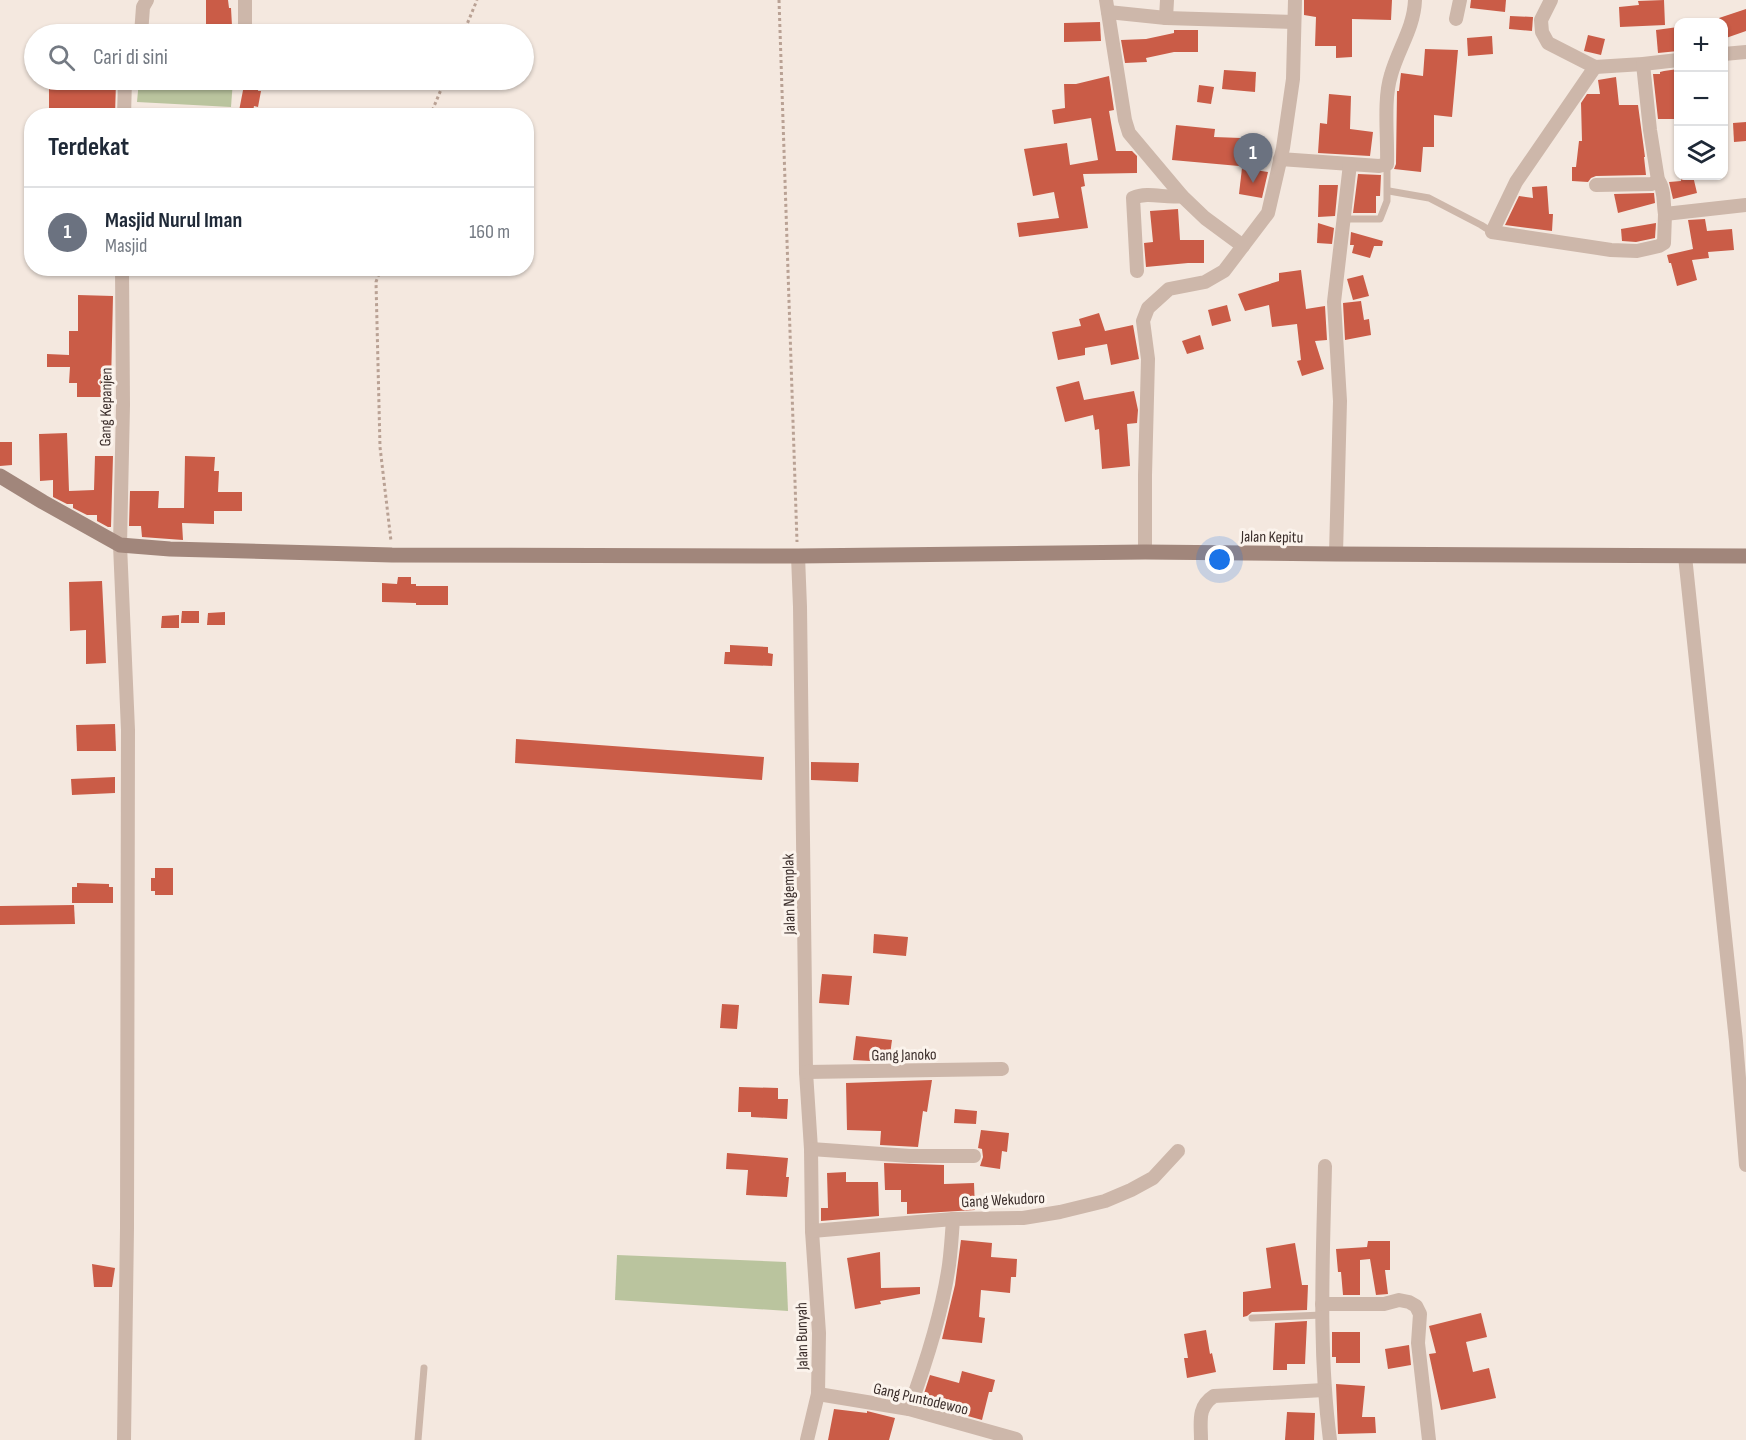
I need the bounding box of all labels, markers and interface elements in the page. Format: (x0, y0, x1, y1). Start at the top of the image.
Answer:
map controls (1674, 18, 1728, 180)
button: + (1674, 18, 1728, 72)
search box (24, 24, 534, 90)
icon: search (45, 41, 78, 74)
text: Cari di sini (93, 44, 168, 71)
button: − (1674, 72, 1728, 126)
button: layers (1674, 126, 1728, 180)
text: Terdekat (48, 132, 129, 163)
pin: 1 (1234, 134, 1272, 183)
text: Masjid Nurul Iman (105, 207, 242, 234)
text: 1 (64, 220, 71, 244)
text: 160 m (469, 220, 510, 244)
text: Masjid (105, 234, 147, 258)
street label: Gang Kepanjen (96, 367, 117, 447)
street label: Jalan Kepitu (1240, 527, 1303, 548)
your location (1205, 545, 1234, 574)
street label: Jalan Ngemplak (779, 853, 800, 936)
street label: Gang Janoko (871, 1045, 937, 1066)
street label: Gang Wekudoro (961, 1189, 1045, 1212)
street label: Jalan Bunyah (792, 1302, 813, 1371)
street label: Gang Puntodewoo (871, 1379, 970, 1420)

